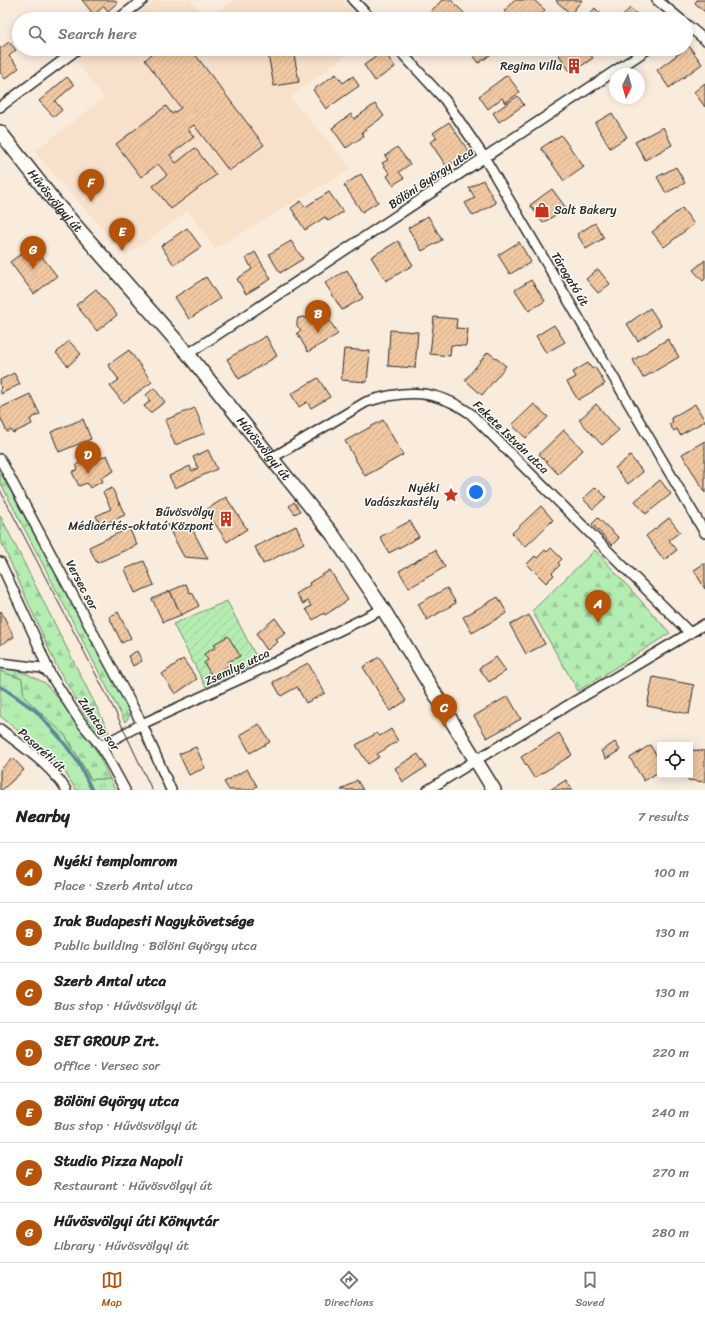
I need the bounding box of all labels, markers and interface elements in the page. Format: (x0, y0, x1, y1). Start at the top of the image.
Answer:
search box (12, 12, 693, 56)
text: Search here (58, 21, 137, 47)
icon: search (26, 23, 48, 45)
place label: Regina Villa (500, 55, 563, 77)
building icon: Regina Villa (565, 57, 583, 75)
north arrow (609, 68, 645, 104)
street label: Bölöni György utca (384, 140, 479, 215)
street label: Hűvösvölgyi út (22, 164, 88, 238)
pin: F (78, 169, 104, 202)
place label: Salt Bakery (554, 199, 617, 221)
shop icon: Salt Bakery (533, 201, 551, 219)
pin: E (109, 218, 135, 251)
pin: G (20, 236, 46, 269)
street label: Tárogató út (545, 247, 595, 311)
pin: B (305, 300, 331, 333)
street label: Fekete István utca (468, 395, 555, 480)
street label: Hűvösvölgyi út (231, 411, 297, 486)
pin: D (75, 441, 101, 474)
place label: Nyéki Vadászkastély (365, 477, 440, 513)
your location (466, 482, 486, 502)
place icon: Nyéki Vadászkastély (442, 486, 460, 504)
place label: Bűvösvölgy Médiaértés-oktató Központ (68, 501, 215, 537)
building icon: Bűvösvölgy Médiaértés-oktató Központ (217, 510, 235, 528)
street label: Versec sor (60, 556, 105, 615)
pin: A (585, 590, 611, 623)
street label: Zsemlye utca (201, 642, 273, 692)
street label: Zuhatag sor (72, 692, 126, 757)
pin: C (431, 694, 457, 727)
street label: Pasaréti út (13, 722, 71, 778)
map controls (657, 742, 693, 778)
button: locate (657, 742, 693, 778)
text: Nearby (16, 801, 70, 831)
text: 7 results (638, 805, 689, 828)
text: Nyéki templomrom (54, 848, 178, 874)
text: A (25, 861, 33, 884)
text: 100 m (654, 861, 689, 884)
text: Place · Szerb Antal utca (54, 874, 193, 897)
text: Irak Budapesti Nagykövetsége (54, 908, 254, 934)
text: B (25, 921, 33, 944)
text: 130 m (655, 921, 689, 944)
text: Public building · Bölöni György utca (54, 934, 257, 957)
text: Szerb Antal utca (54, 968, 166, 994)
text: C (25, 981, 33, 1004)
text: 130 m (655, 981, 689, 1004)
text: Bus stop · Hűvösvölgyi út (54, 994, 197, 1017)
text: SET GROUP Zrt. (54, 1028, 160, 1054)
text: D (25, 1041, 33, 1064)
text: 220 m (652, 1041, 689, 1064)
text: Office · Versec sor (54, 1054, 160, 1077)
text: Bölöni György utca (54, 1088, 179, 1114)
text: E (25, 1101, 33, 1124)
text: 240 m (652, 1101, 689, 1124)
text: Bus stop · Hűvösvölgyi út (54, 1114, 197, 1137)
text: Studio Pizza Napoli (54, 1148, 182, 1174)
text: F (25, 1161, 33, 1184)
text: 270 m (652, 1161, 689, 1184)
text: Restaurant · Hűvösvölgyi út (54, 1174, 213, 1197)
text: Hűvösvölgyi úti Könyvtár (54, 1208, 219, 1234)
text: G (25, 1221, 33, 1244)
text: 280 m (652, 1221, 689, 1244)
text: Library · Hűvösvölgyi út (54, 1234, 189, 1257)
tab: Map (101, 1269, 123, 1312)
tab: Directions (324, 1269, 374, 1312)
tab: Saved (575, 1269, 604, 1312)

